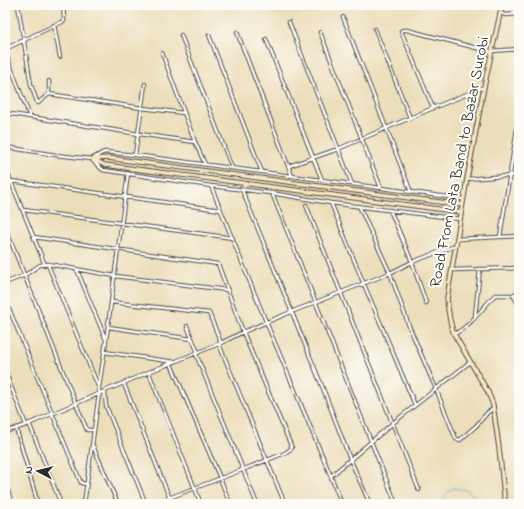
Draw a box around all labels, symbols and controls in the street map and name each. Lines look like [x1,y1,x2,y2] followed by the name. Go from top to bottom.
[424,34,496,290] street label: Road From Lata Band to Bazar Surobi
[18,451,58,491] north arrow
[21,465,37,475] text: N

